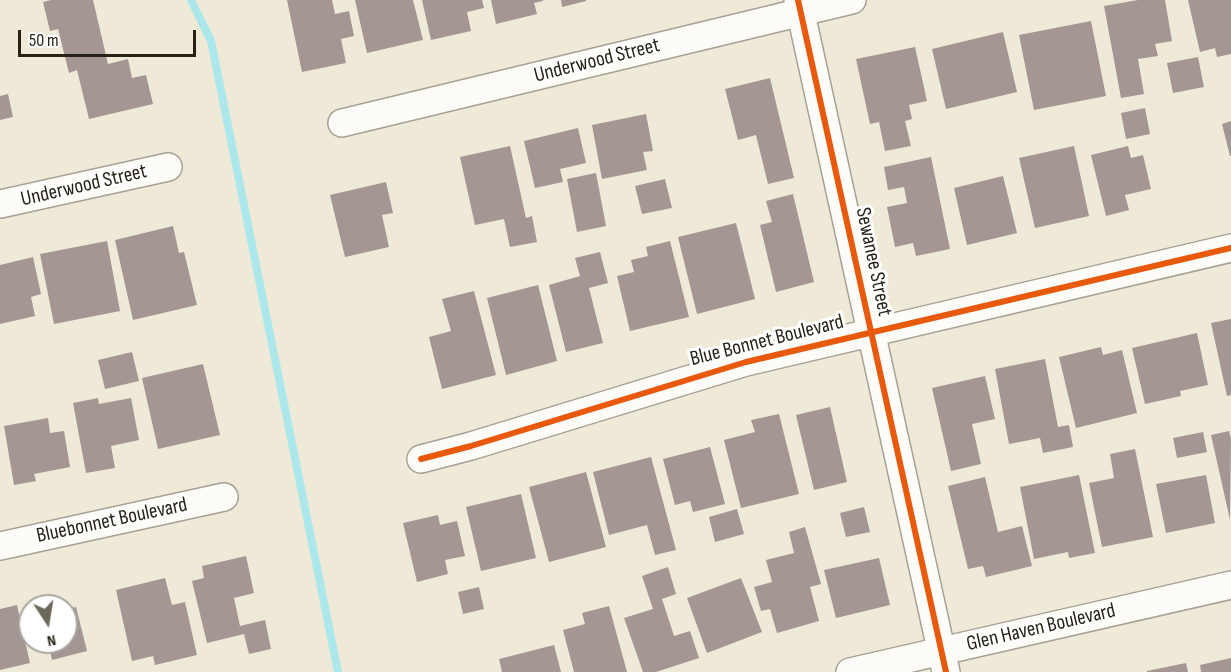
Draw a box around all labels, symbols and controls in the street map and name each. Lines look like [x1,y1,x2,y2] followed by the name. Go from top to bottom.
[21,18,200,56] scale bar
[29,30,59,51] text: 50 m
[532,33,662,89] street label: Underwood Street
[19,159,149,213] street label: Underwood Street
[849,205,897,319] street label: Sewanee Street
[688,310,846,372] street label: Blue Bonnet Boulevard
[34,493,190,549] street label: Bluebonnet Boulevard
[18,594,78,654] north arrow
[964,599,1118,657] street label: Glen Haven Boulevard
[45,630,58,650] text: N

